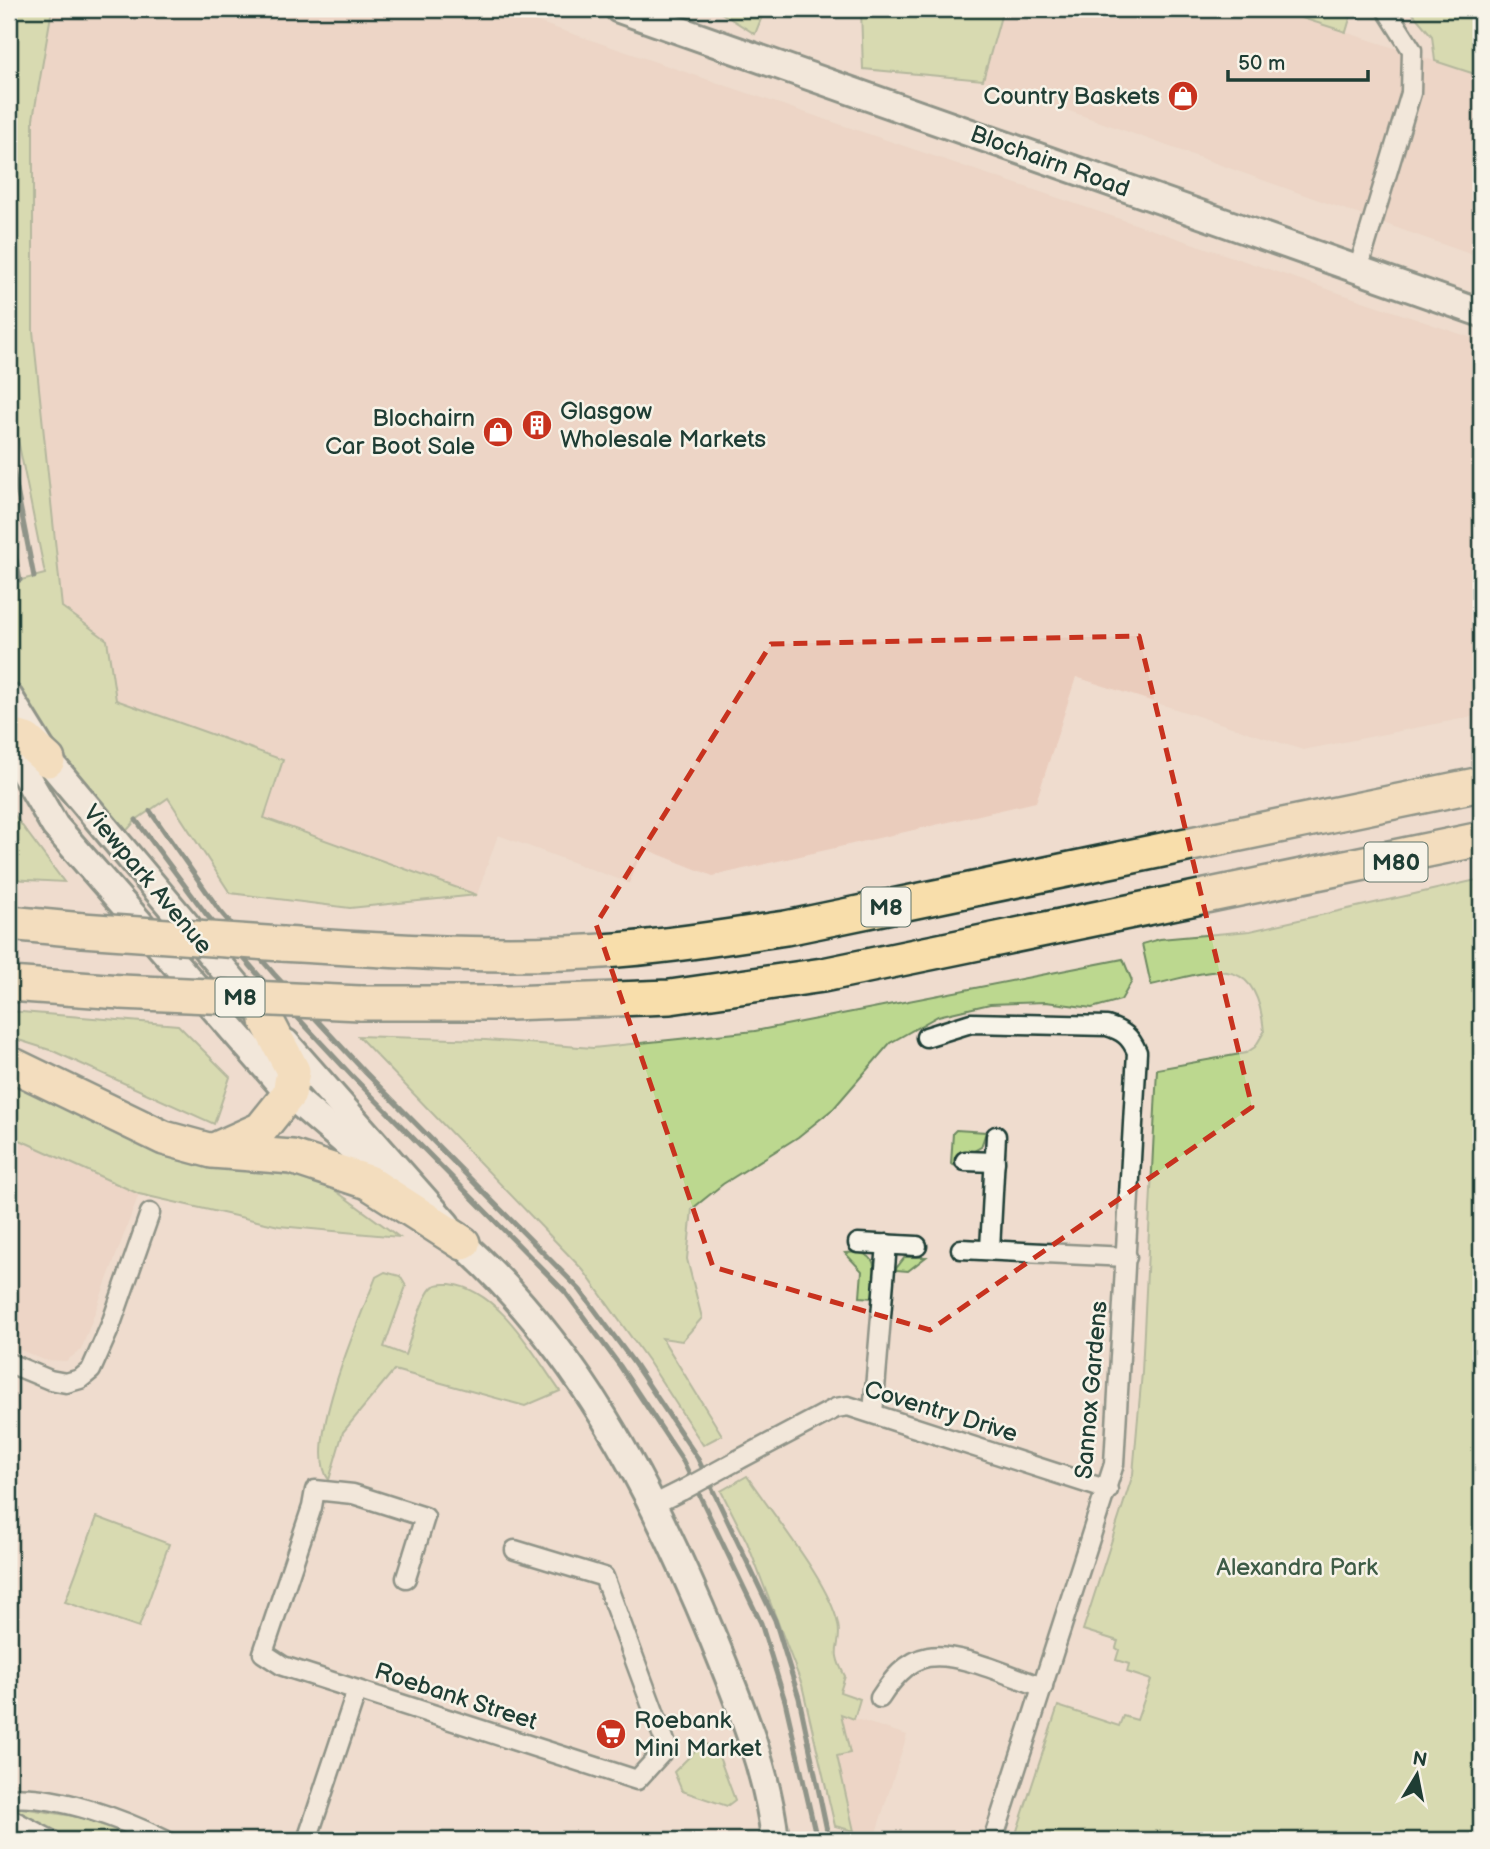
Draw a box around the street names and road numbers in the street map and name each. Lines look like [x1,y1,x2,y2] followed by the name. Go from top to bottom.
[966,119,1133,204] street label: Blochairn Road
[77,799,218,960] street label: Viewpark Avenue
[1364,842,1428,882] road number: M80
[862,888,910,926] road number: M8
[216,978,264,1016] road number: M8
[1069,1300,1114,1480] street label: Sannox Gardens
[861,1374,1021,1449] street label: Coventry Drive
[371,1657,541,1737] street label: Roebank Street

